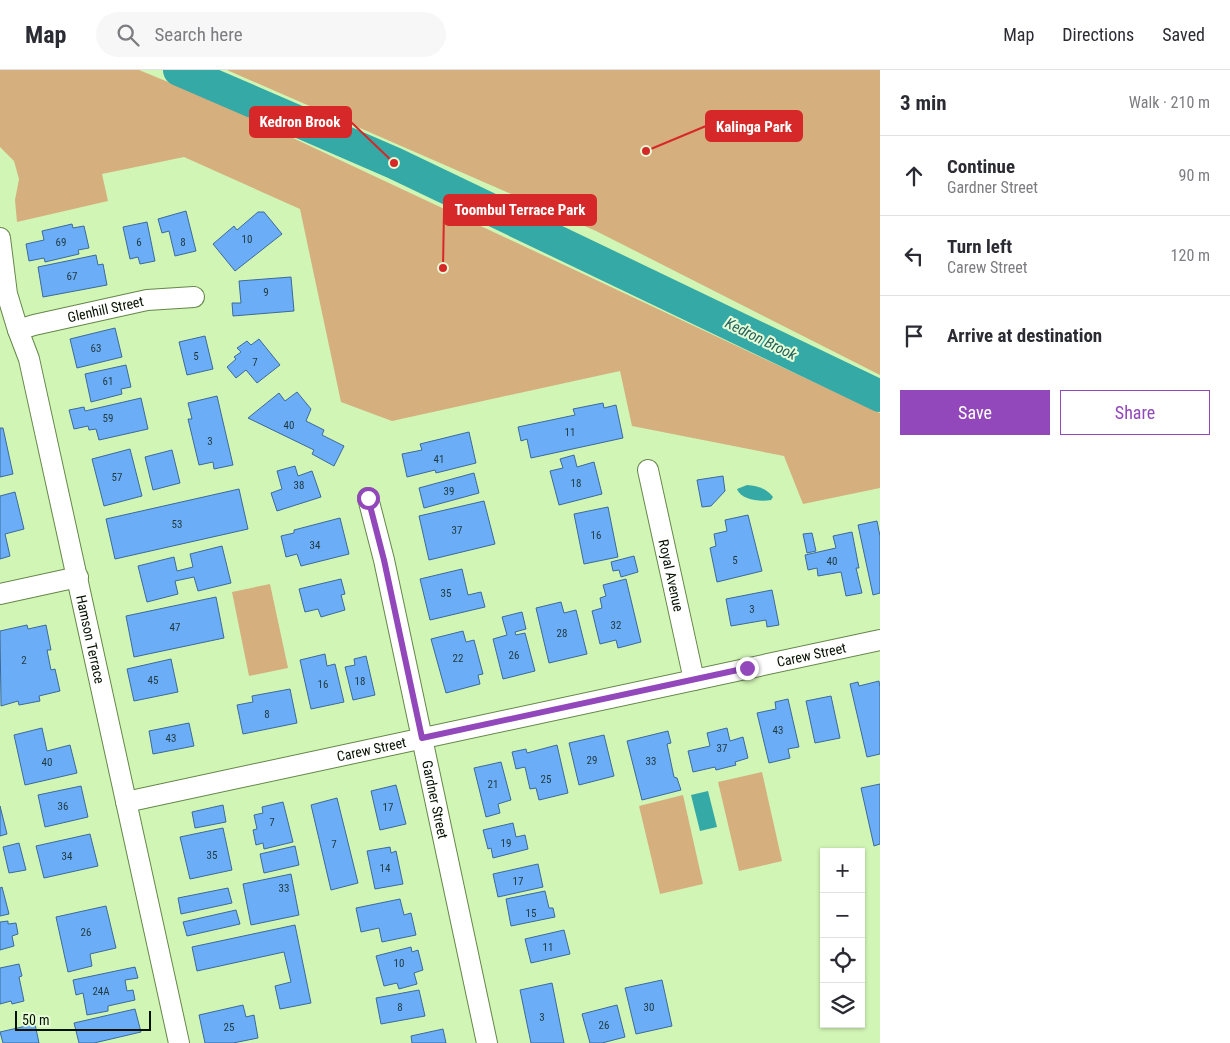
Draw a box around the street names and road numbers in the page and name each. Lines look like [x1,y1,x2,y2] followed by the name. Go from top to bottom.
[66,293,145,325] street label: Glenhill Street
[655,538,687,614] street label: Royal Avenue
[73,593,108,685] street label: Hamson Terrace
[775,640,848,670] street label: Carew Street
[335,734,408,765] street label: Carew Street
[419,759,451,840] street label: Gardner Street

